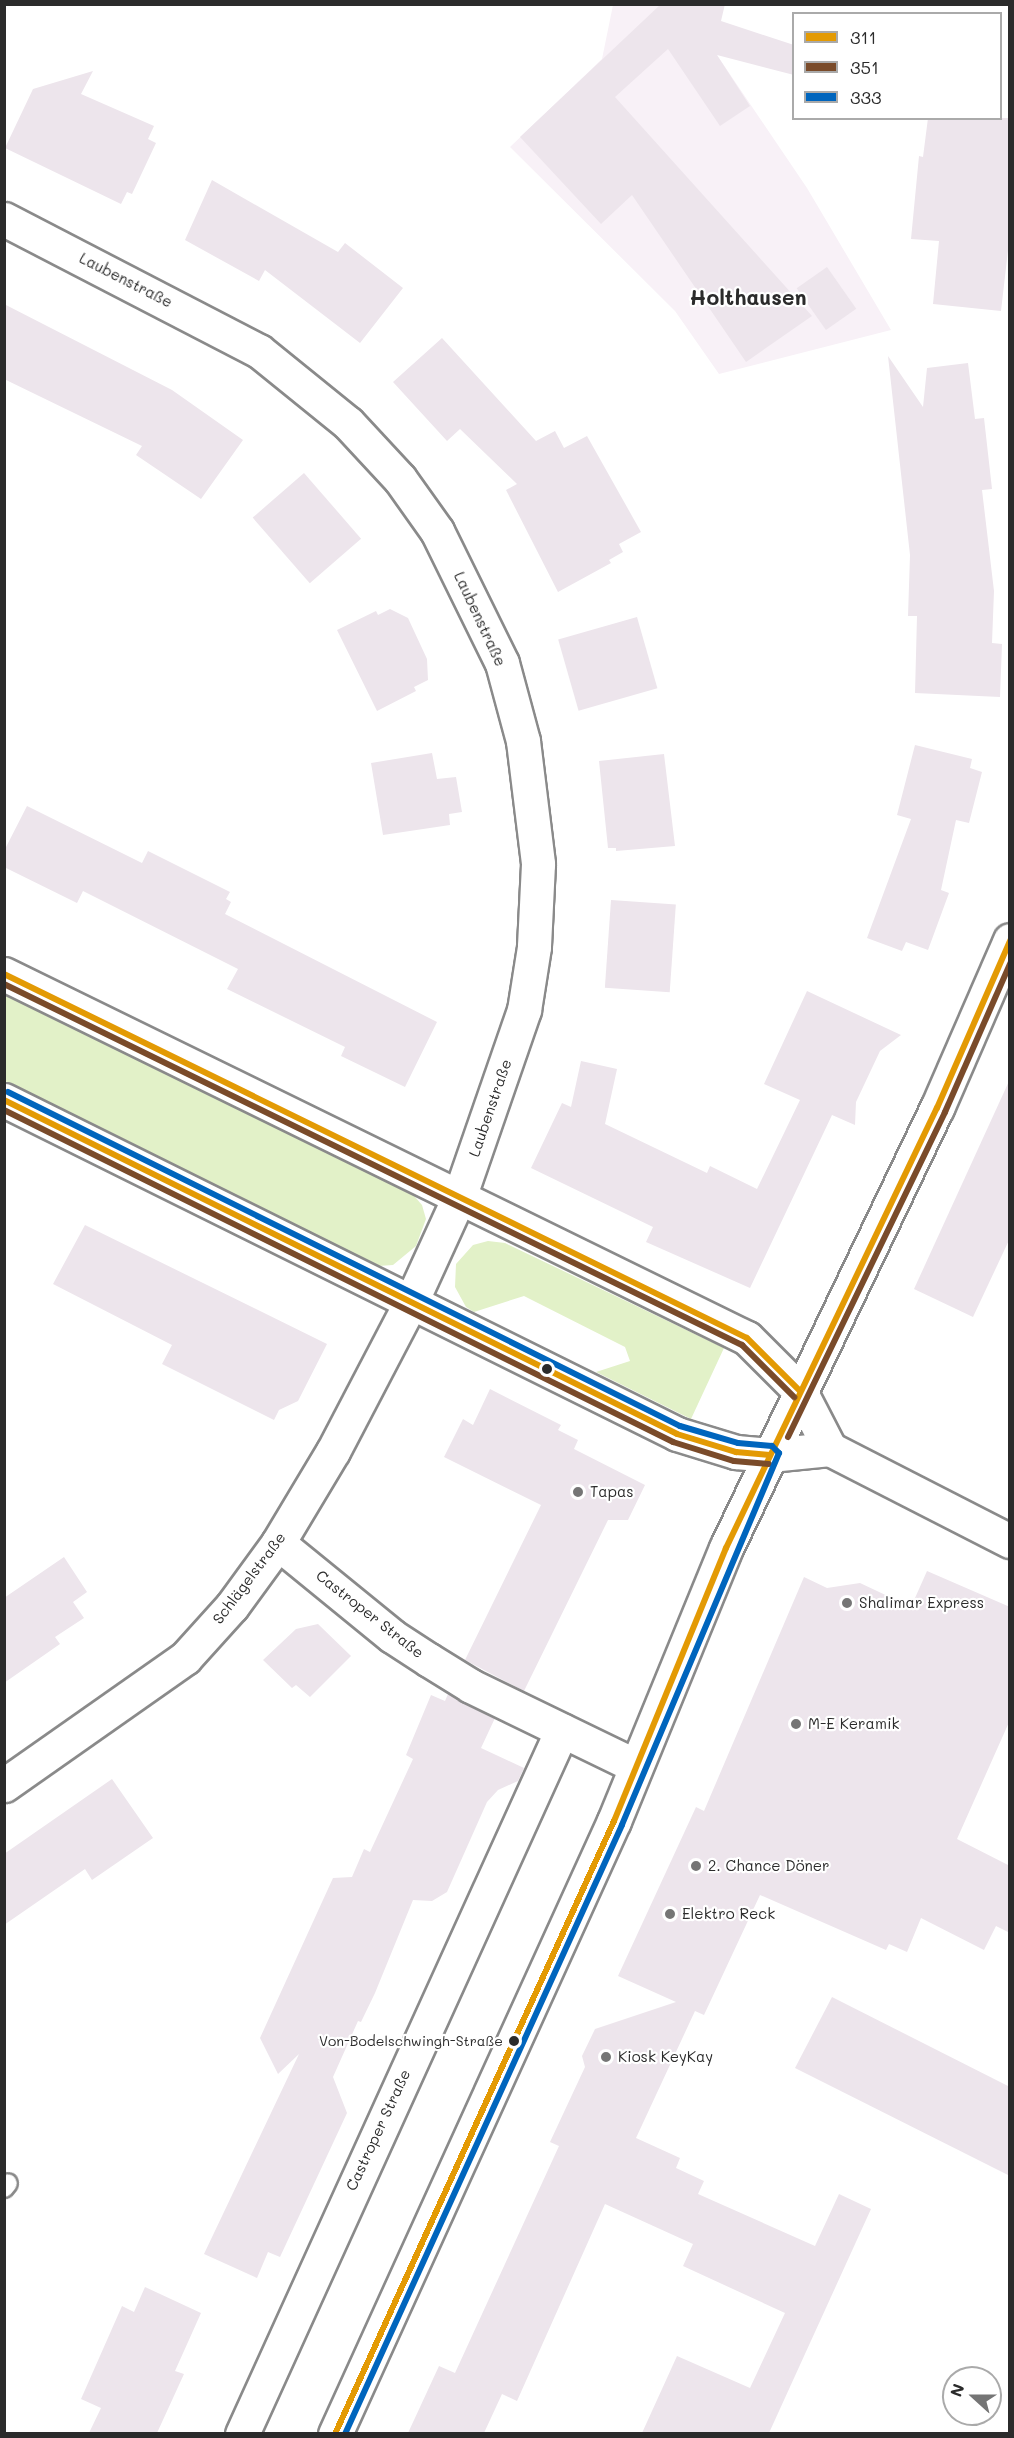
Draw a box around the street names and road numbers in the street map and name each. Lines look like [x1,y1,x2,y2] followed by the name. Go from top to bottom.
[76,249,176,311] street label: Laubenstraße
[450,569,510,669] street label: Laubenstraße
[465,1057,515,1159] street label: Laubenstraße
[209,1529,289,1627] street label: Schlägelstraße
[312,1566,428,1662] street label: Castroper Straße
[342,2066,414,2194] street label: Castroper Straße

